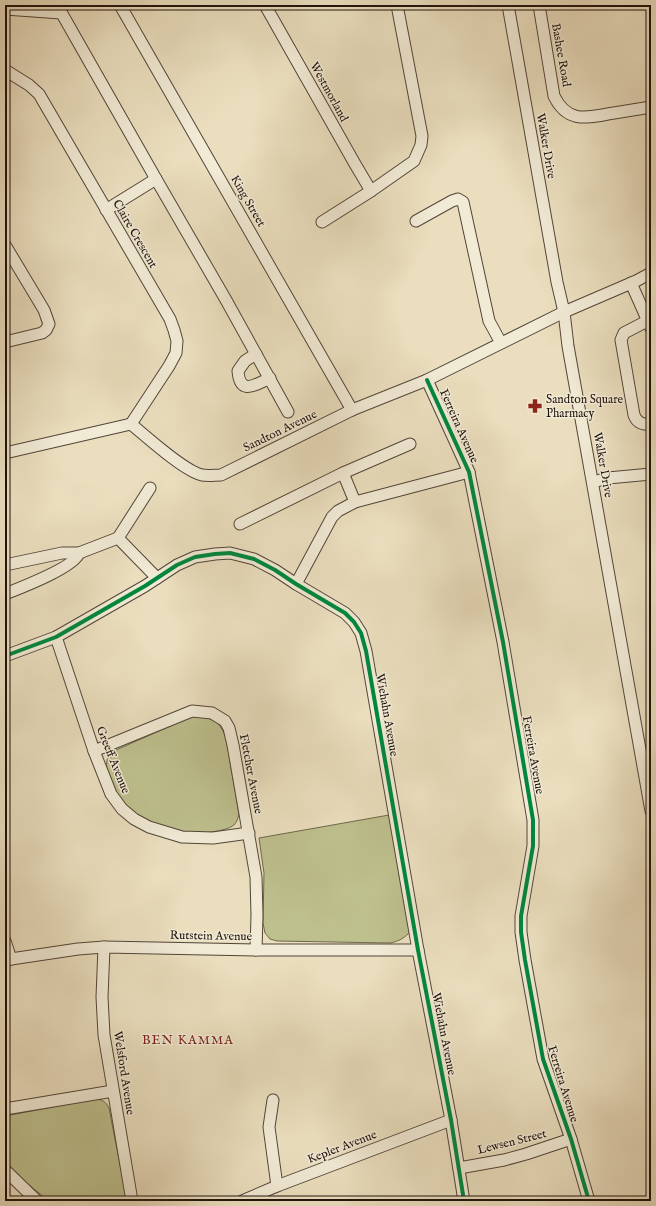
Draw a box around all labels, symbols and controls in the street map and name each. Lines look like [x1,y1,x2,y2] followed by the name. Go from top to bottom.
[548,22,574,89] street label: Bashee Road
[306,59,352,125] street label: Westmorland
[533,112,559,180] street label: Walker Drive
[227,172,269,230] street label: King Street
[109,197,161,271] street label: Claire Crescent
[436,387,482,466] street label: Ferreira Avenue
[546,392,624,421] place label: Sandton Square Pharmacy
[527,398,543,414] pharmacy icon: Sandton Square Pharmacy
[241,406,320,455] street label: Sandton Avenue
[590,431,616,499] street label: Walker Drive
[372,672,402,758] street label: Wiehahn Avenue
[519,715,547,796] street label: Ferreira Avenue
[93,724,134,796] street label: Greeff Avenue
[236,733,266,816] street label: Fletcher Avenue
[170,928,253,944] street label: Rutstein Avenue
[429,991,459,1077] street label: Wiehahn Avenue
[110,1030,138,1116] street label: Welsford Avenue
[142,1032,234,1049] district label: BEN KAMMA
[544,1044,582,1125] street label: Ferreira Avenue
[476,1126,548,1158] street label: Lewsen Street
[305,1127,380,1168] street label: Kepler Avenue

